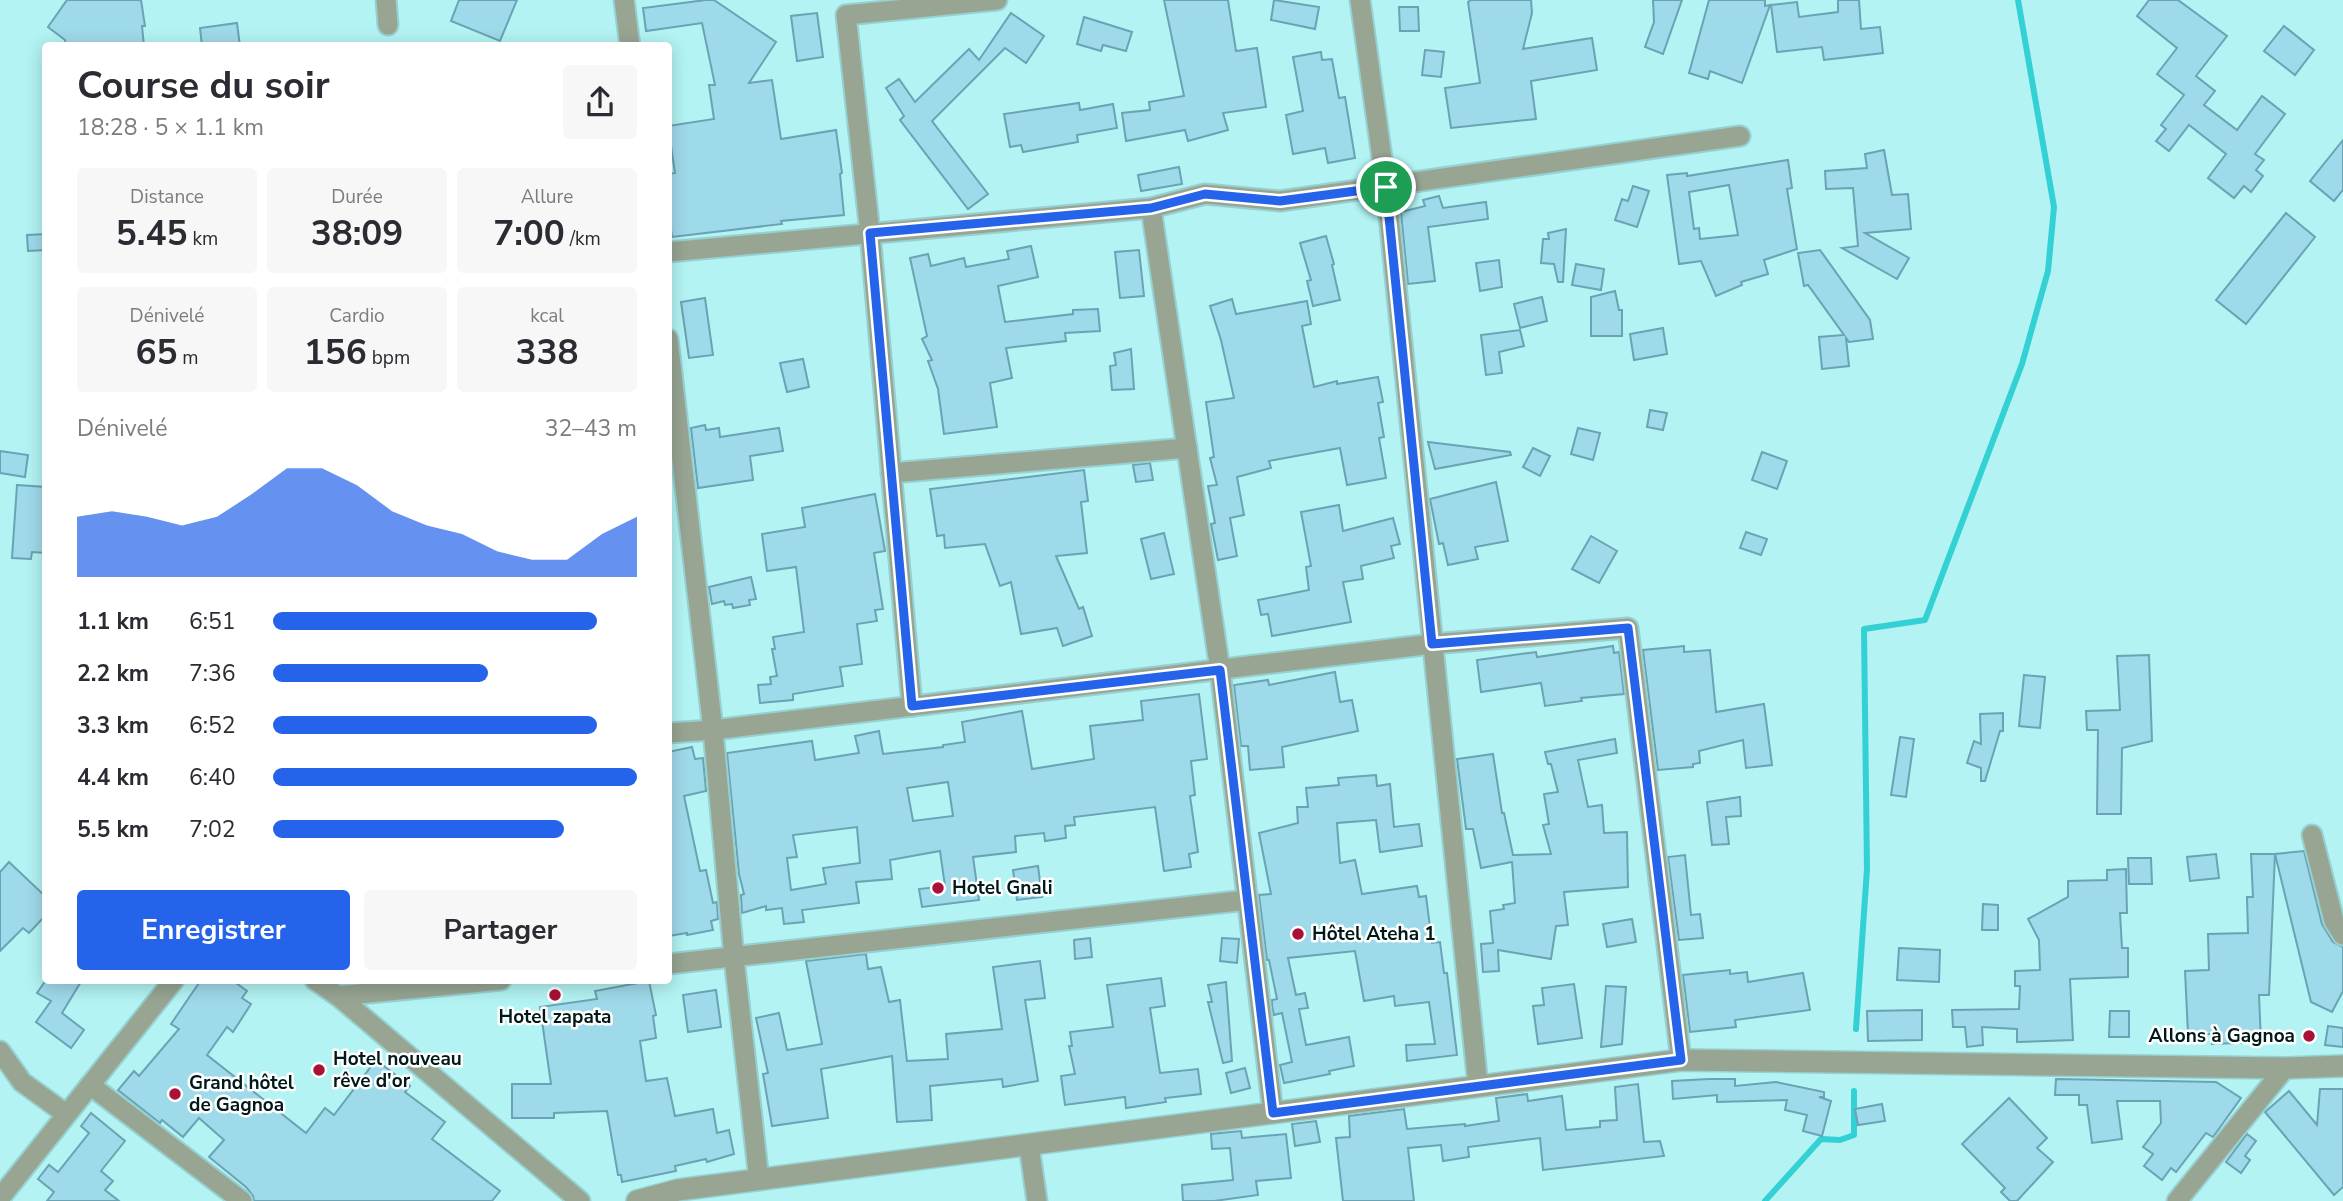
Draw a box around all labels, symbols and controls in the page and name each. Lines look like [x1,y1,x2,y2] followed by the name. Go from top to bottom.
[77,60,330,111] text: Course du soir
[563,65,637,139] button: share
[77,112,264,143] text: 18:28 · 5 × 1.1 km
[1356,157,1416,217] pin
[1367,168,1405,206] icon: arrive
[130,184,204,210] text: Distance
[331,184,383,210] text: Durée
[521,184,573,210] text: Allure
[116,210,188,257] text: 5.45
[311,210,403,257] text: 38:09
[493,210,565,257] text: 7:00
[188,226,218,252] text: km
[565,226,601,252] text: /km
[130,303,204,329] text: Dénivelé
[329,303,385,329] text: Cardio
[530,303,564,329] text: kcal
[135,329,177,376] text: 65
[304,329,367,376] text: 156
[515,329,579,376] text: 338
[177,345,199,371] text: m
[367,345,410,371] text: bpm
[77,413,168,444] text: Dénivelé
[545,413,637,444] text: 32–43 m
[77,606,149,637] text: 1.1 km
[189,606,236,637] text: 6:51
[77,658,149,689] text: 2.2 km
[189,658,236,689] text: 7:36
[77,710,149,741] text: 3.3 km
[189,710,236,741] text: 6:52
[77,762,149,793] text: 4.4 km
[189,762,236,793] text: 6:40
[77,814,149,845] text: 5.5 km
[189,814,236,845] text: 7:02
[952,875,1053,901] place label: Hotel Gnali
[930,880,946,896] marker: Hotel Gnali
[77,890,350,970] button: Enregistrer
[364,890,637,970] button: Partager
[1312,921,1436,947] place label: Hôtel Ateha 1
[1290,926,1306,942] marker: Hôtel Ateha 1
[547,987,563,1003] marker: Hotel zapata
[498,1004,612,1030] place label: Hotel zapata
[2149,1023,2295,1049] place label: Allons à Gagnoa
[2301,1028,2317,1044] marker: Allons à Gagnoa
[333,1046,462,1094] place label: Hotel nouveau rêve d'or
[311,1062,327,1078] marker: Hotel nouveau rêve d'or
[189,1070,294,1118] place label: Grand hôtel de Gagnoa
[167,1086,183,1102] marker: Grand hôtel de Gagnoa

